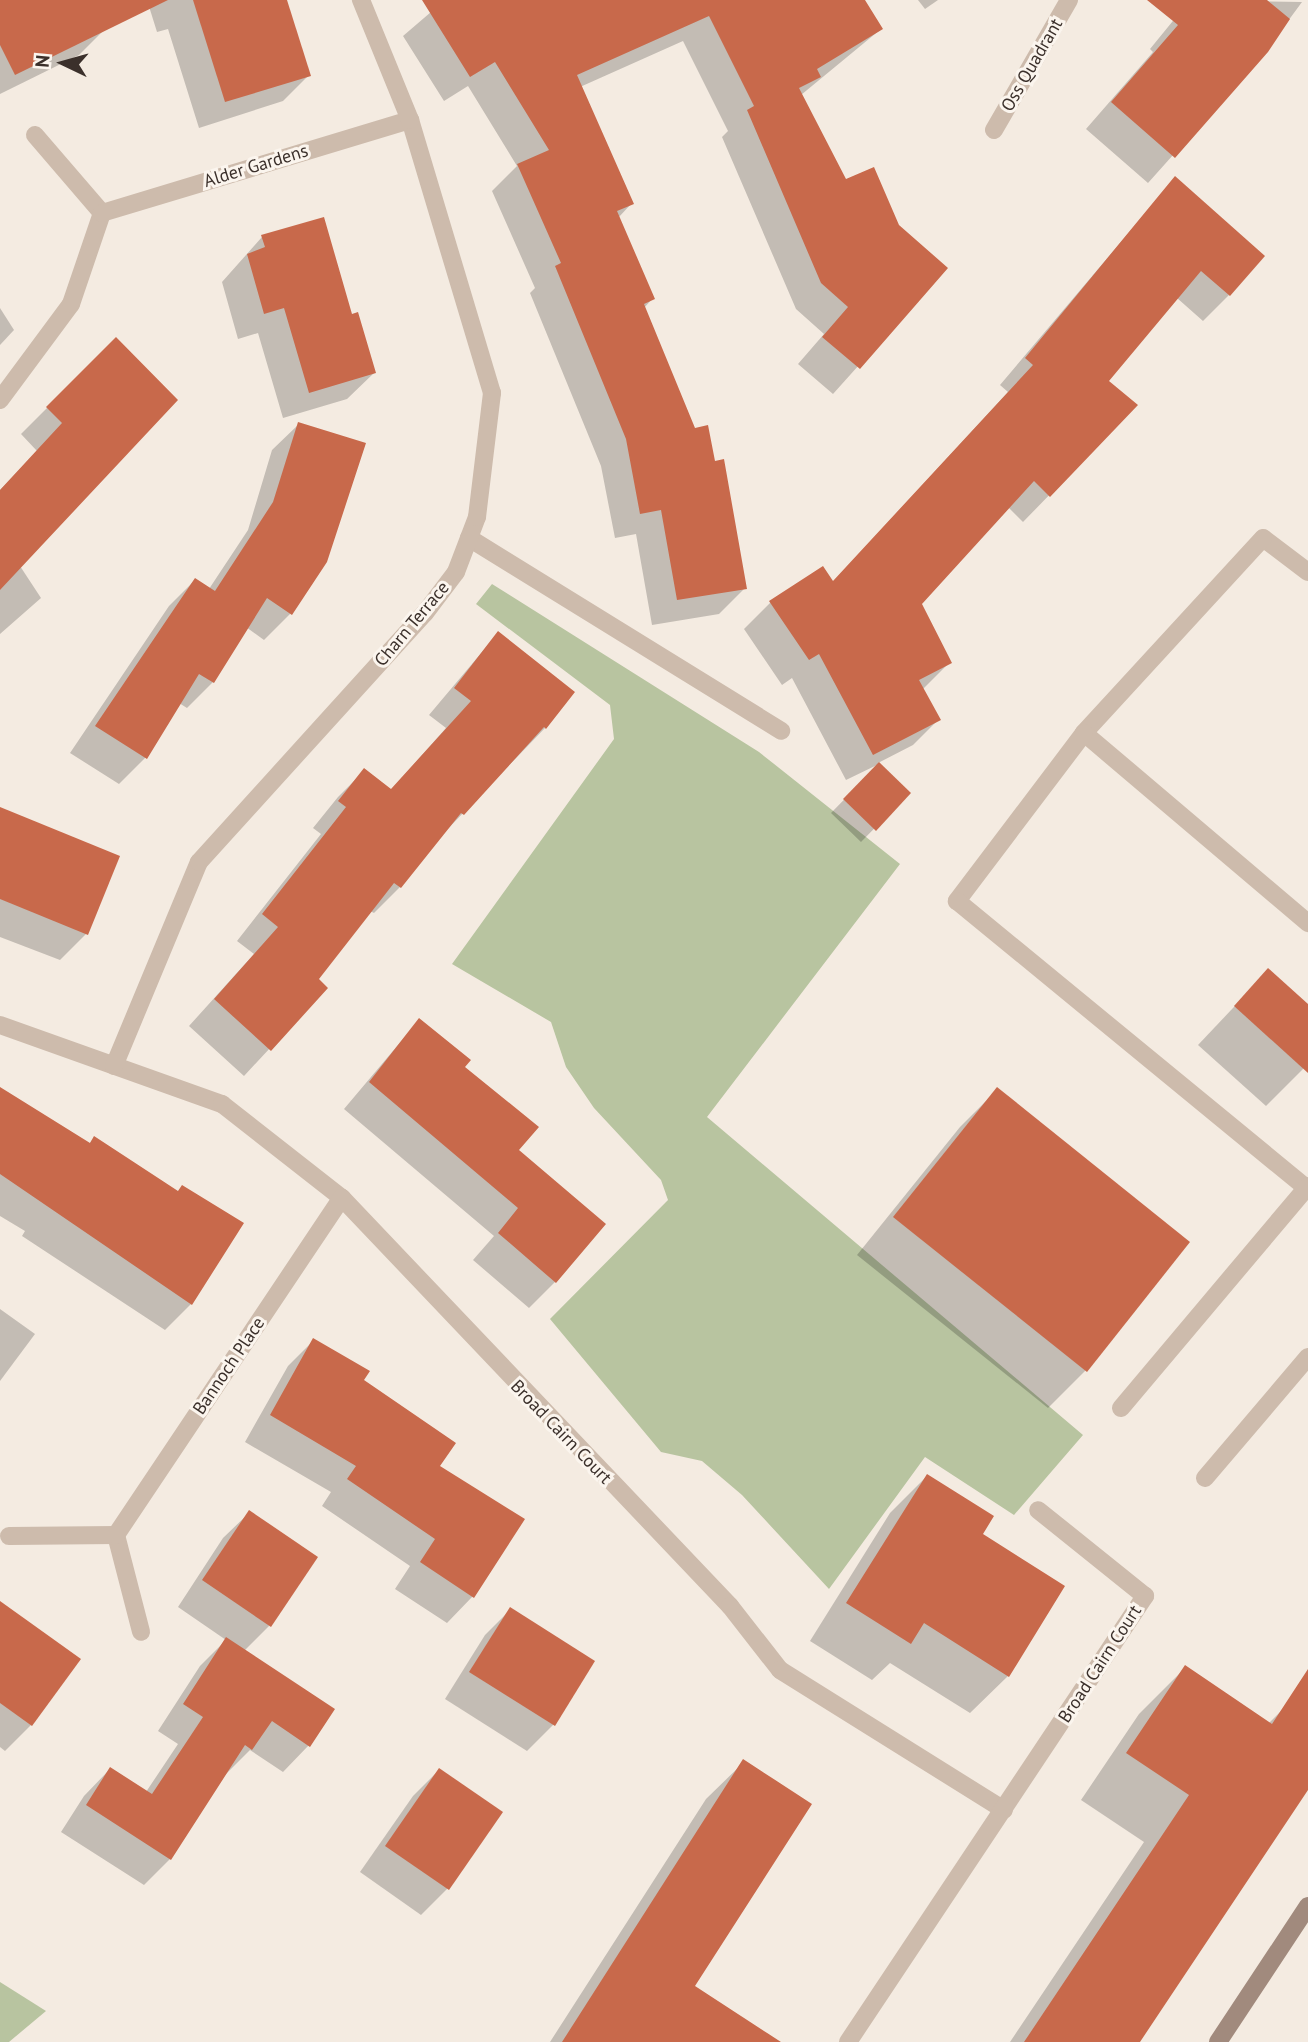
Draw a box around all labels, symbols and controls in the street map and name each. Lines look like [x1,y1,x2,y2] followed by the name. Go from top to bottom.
[997,15,1067,115] street label: Oss Quadrant
[28,28,98,98] north arrow
[30,54,55,68] text: N
[201,140,311,192] street label: Alder Gardens
[370,577,454,671] street label: Charn Terrace
[189,1313,269,1419] street label: Bannoch Place
[506,1376,616,1488] street label: Broad Cairn Court
[1054,1601,1146,1727] street label: Broad Cairn Court

